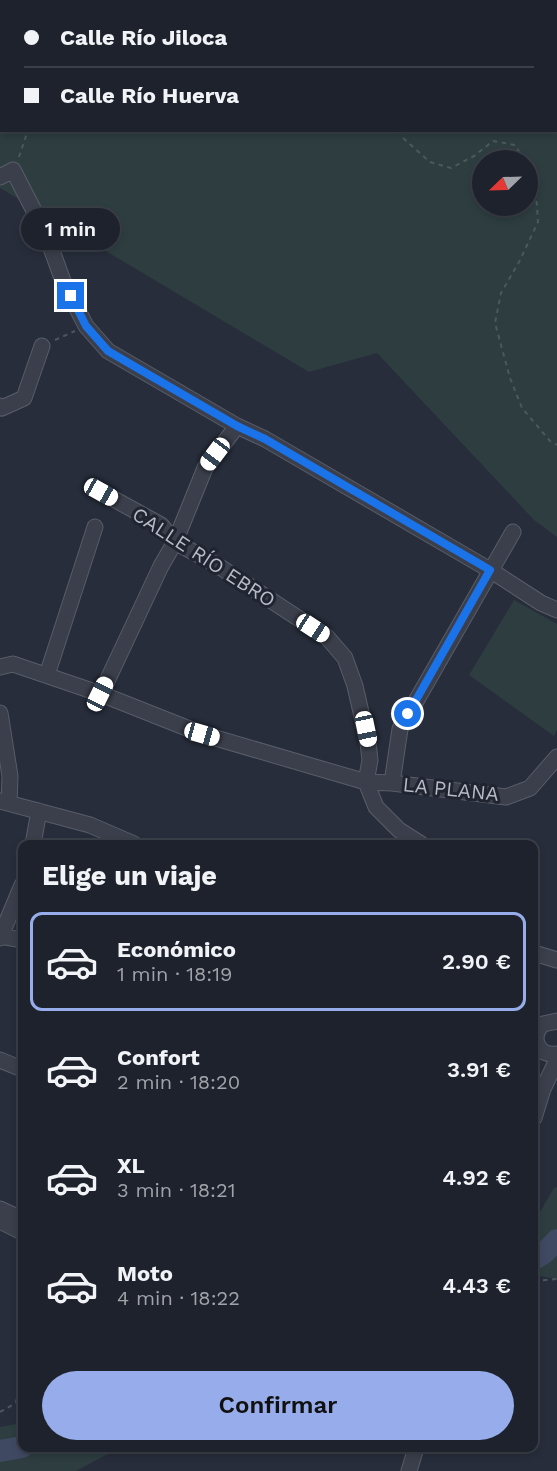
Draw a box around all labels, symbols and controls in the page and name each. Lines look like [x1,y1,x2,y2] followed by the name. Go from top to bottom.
[60,25,227,50] text: Calle Río Jiloca
[60,83,239,108] text: Calle Río Huerva
[472,150,538,216] north arrow
[472,150,538,216] map controls
[22,209,121,251] callout: 1 min
[45,217,96,241] text: 1 min
[57,282,84,309] route end
[197,434,233,474] car
[81,475,121,509] car
[128,502,280,612] street label: CALLE RÍO EBRO
[293,611,333,645] car
[84,674,116,714] car
[394,700,421,727] route start
[353,710,379,748] car
[182,720,222,748] car
[402,772,500,806] street label: LA PLANA
[42,860,217,892] text: Elige un viaje
[45,935,99,989] icon: car
[117,937,236,962] text: Económico
[442,949,511,974] text: 2.90 €
[117,962,232,986] text: 1 min · 18:19
[45,1043,99,1097] icon: car
[117,1045,200,1070] text: Confort
[447,1057,511,1082] text: 3.91 €
[117,1070,240,1094] text: 2 min · 18:20
[45,1151,99,1205] icon: car
[117,1153,145,1178] text: XL
[442,1165,511,1190] text: 4.92 €
[117,1178,236,1202] text: 3 min · 18:21
[45,1259,99,1313] icon: car
[117,1261,173,1286] text: Moto
[442,1273,511,1298] text: 4.43 €
[117,1286,240,1310] text: 4 min · 18:22
[42,1371,514,1440] button: Confirmar

